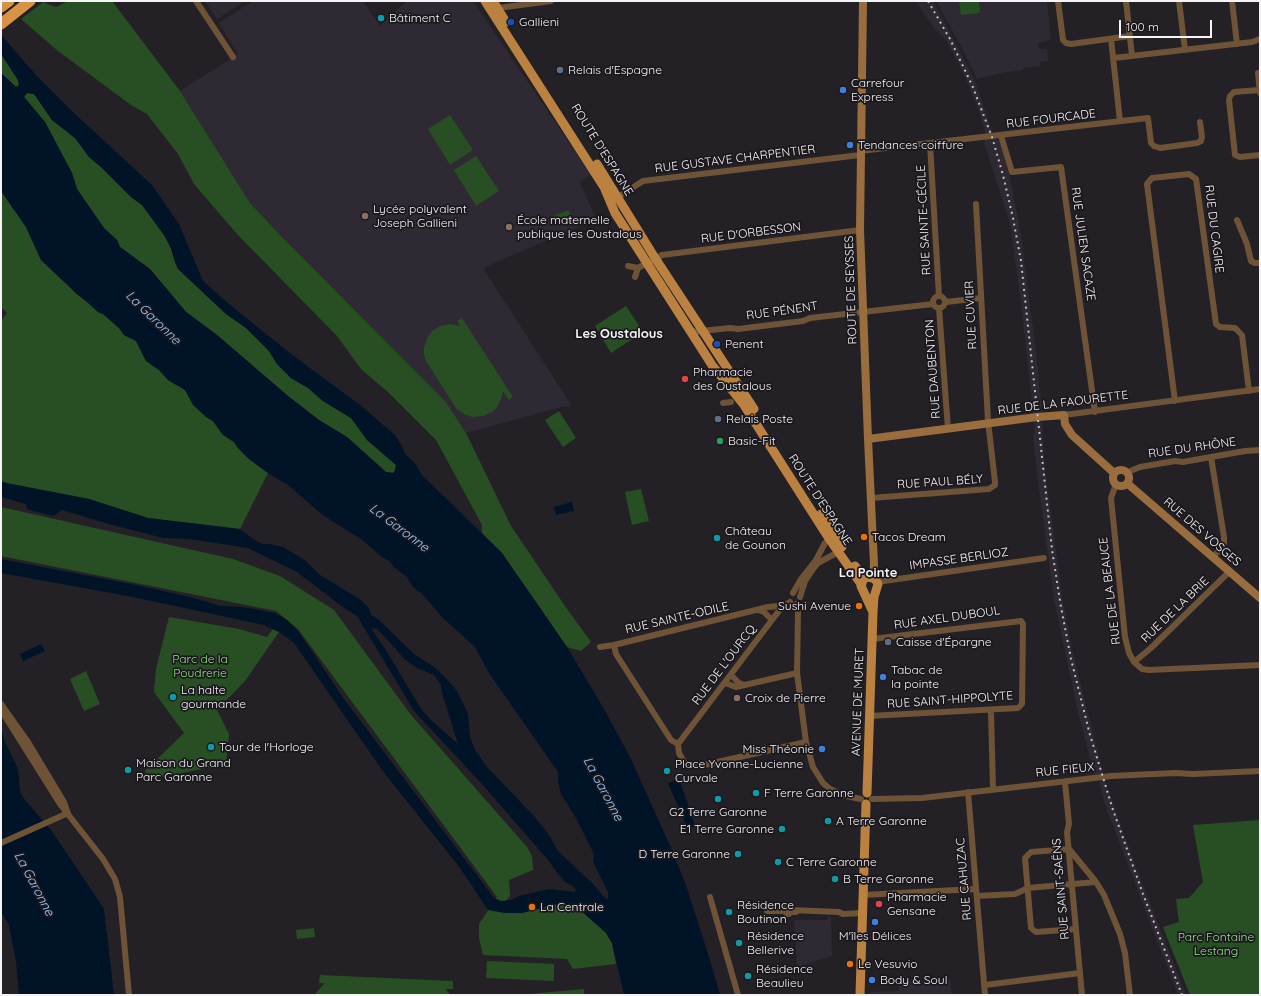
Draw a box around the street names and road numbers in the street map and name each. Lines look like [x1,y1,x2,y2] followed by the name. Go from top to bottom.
[568,101,636,199] street label: ROUTE D'ESPAGNE
[1005,106,1097,132] street label: RUE FOURCADE
[654,142,816,176] street label: RUE GUSTAVE CHARPENTIER
[914,165,934,275] street label: RUE SAINTE-CÉCILE
[1201,184,1227,274] street label: RUE DU CAGIRE
[1068,186,1098,302] street label: RUE JULIEN SACAZE
[700,220,802,246] street label: RUE D'ORBESSON
[842,235,860,345] street label: ROUTE DE SEYSSES
[962,280,980,350] street label: RUE CUVIER
[745,299,819,323] street label: RUE PÉNENT
[922,319,944,419] street label: RUE DAUBENTON
[997,388,1129,418] street label: RUE DE LA FAOURETTE
[1147,435,1237,461] street label: RUE DU RHÔNE
[785,452,855,548] street label: ROUTE D'ESPAGNE
[897,472,983,492] street label: RUE PAUL BÉLY
[1160,494,1244,570] street label: RUE DES VOSGES
[1096,536,1124,646] street label: RUE DE LA BEAUCE
[909,545,1009,573] street label: IMPASSE BERLIOZ
[1138,574,1212,646] street label: RUE DE LA BRIE
[624,599,730,637] street label: RUE SAINTE-ODILE
[893,603,1001,633] street label: RUE AXEL DUBOUL
[689,622,759,708] street label: RUE DE L'OURCQ
[849,648,867,756] street label: AVENUE DE MURET
[886,688,1014,712] street label: RUE SAINT-HIPPOLYTE
[1035,760,1095,780] street label: RUE FIEUX
[953,837,975,921] street label: RUE CAHUZAC
[1049,838,1073,940] street label: RUE SAINT-SAËNS

